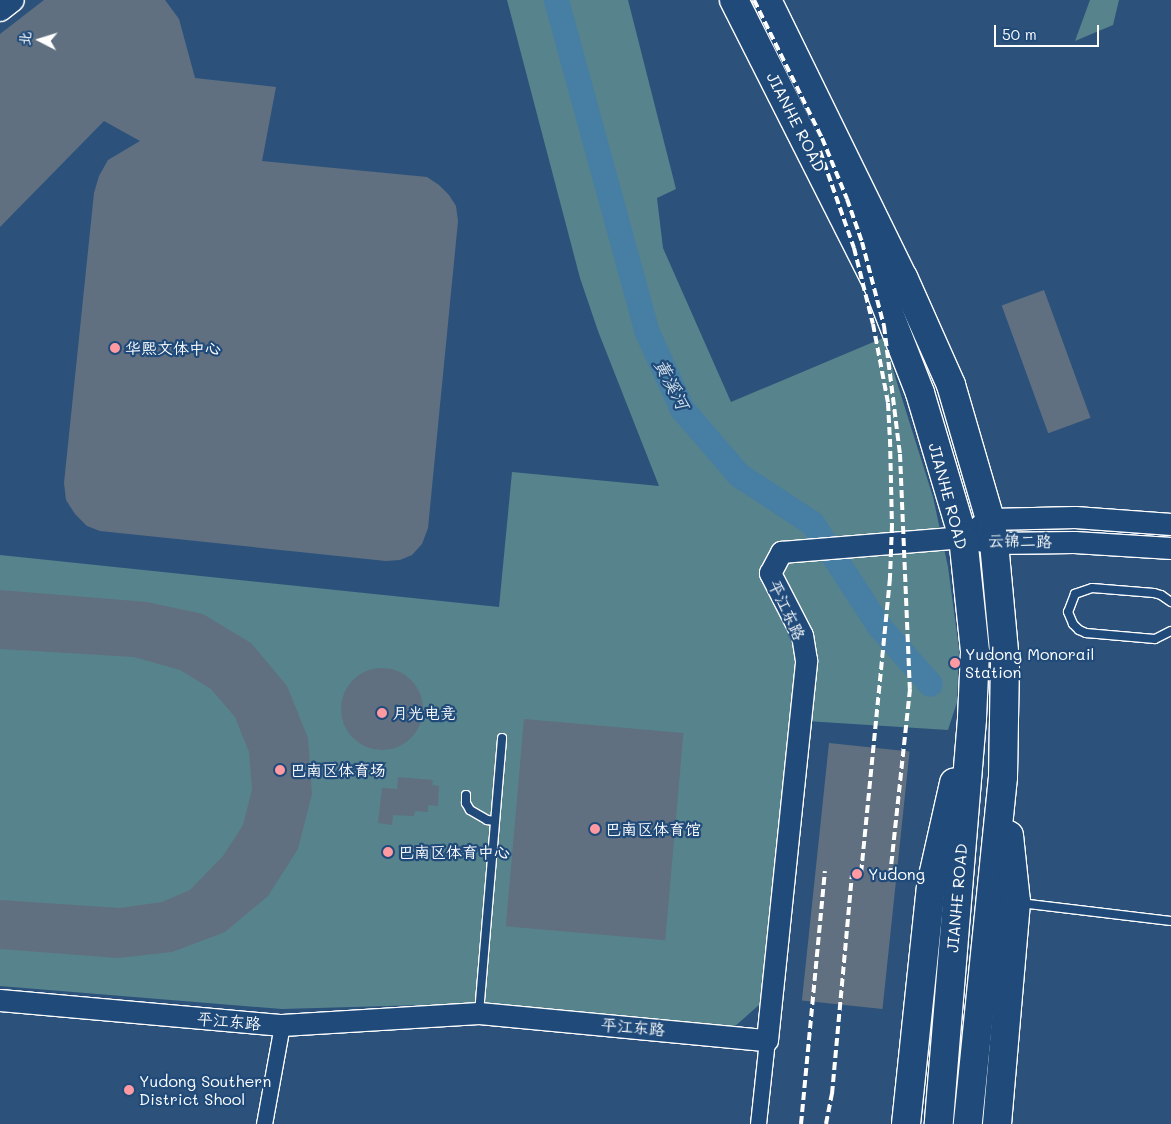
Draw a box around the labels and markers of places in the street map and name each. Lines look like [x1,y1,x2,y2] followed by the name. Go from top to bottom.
[125,338,221,358] place label: 华熙文体中心
[109,342,121,354] marker: 华熙文体中心
[965,644,1095,682] place label: Yudong Monorail Station
[949,657,961,669] marker: Yudong Monorail Station
[392,703,456,723] place label: 月光电竞
[376,707,388,719] marker: 月光电竞
[290,760,386,780] place label: 巴南区体育场
[274,764,286,776] marker: 巴南区体育场
[605,819,701,839] place label: 巴南区体育馆
[589,823,601,835] marker: 巴南区体育馆
[398,842,510,862] place label: 巴南区体育中心
[382,846,394,858] marker: 巴南区体育中心
[868,864,925,884] place label: Yudong
[850,867,864,881] marker: Yudong
[139,1071,271,1109] place label: Yudong Southern District Shool
[123,1084,135,1096] marker: Yudong Southern District Shool

